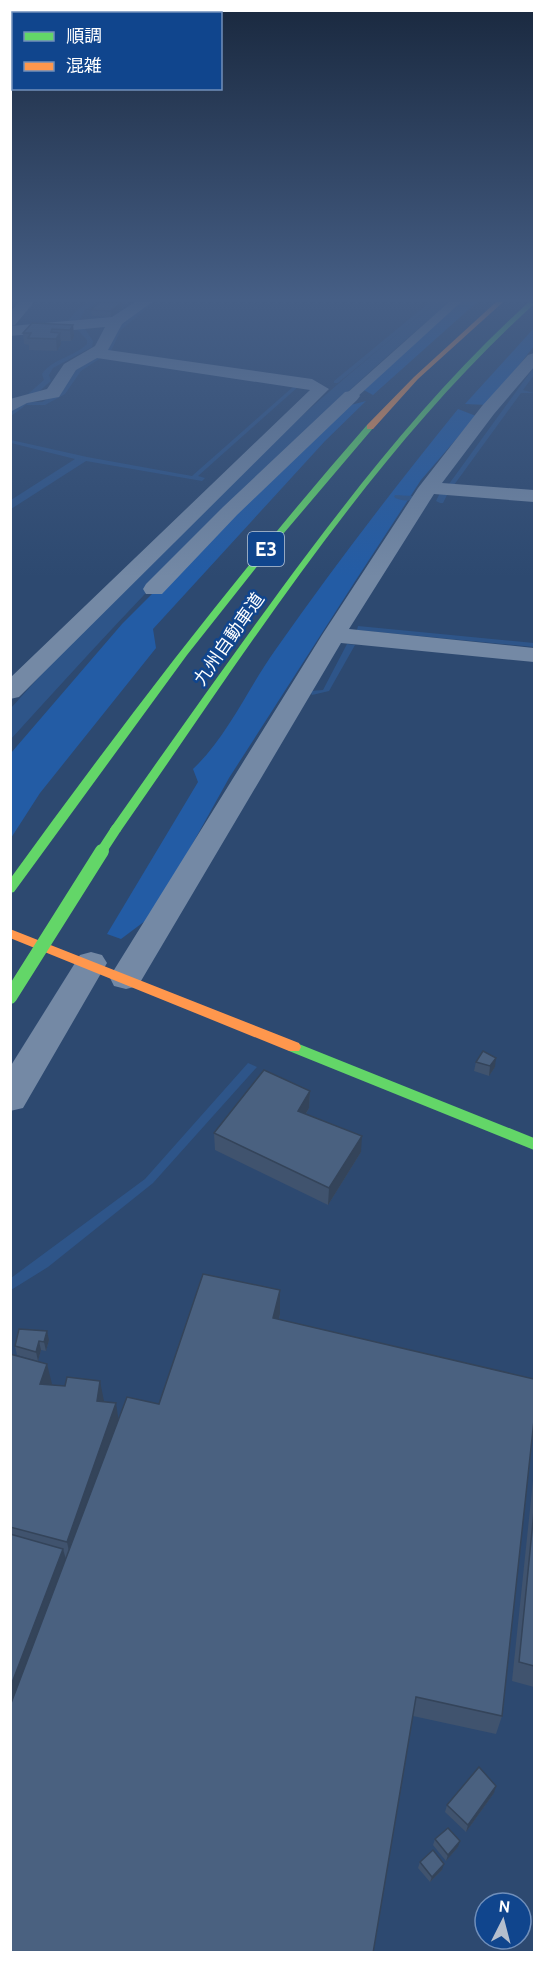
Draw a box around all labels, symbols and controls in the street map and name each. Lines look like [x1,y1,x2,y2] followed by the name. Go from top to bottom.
[12,12,222,90] legend
[66,25,102,47] text: 順調
[66,55,102,77] text: 混雑
[248,532,284,566] road number: E3
[189,588,269,690] street label: 九州自動車道
[473,1891,533,1951] north arrow
[498,1897,511,1917] text: N

